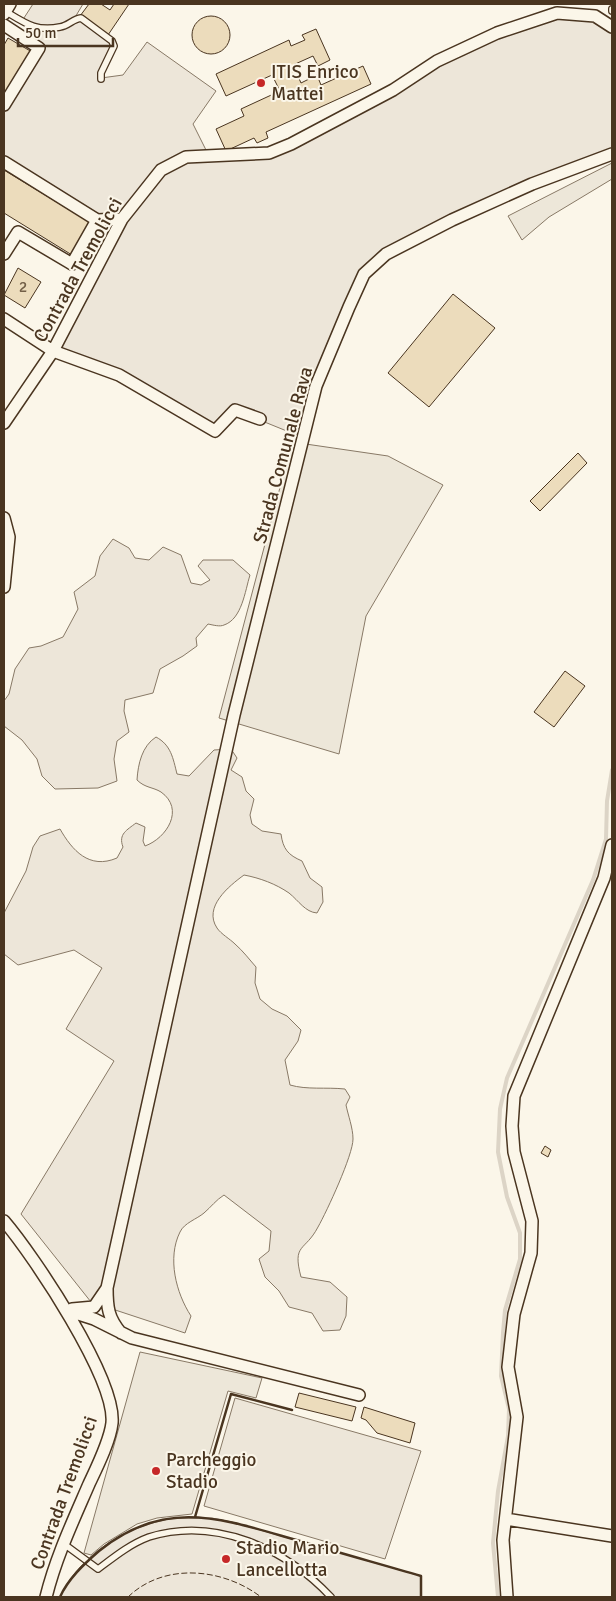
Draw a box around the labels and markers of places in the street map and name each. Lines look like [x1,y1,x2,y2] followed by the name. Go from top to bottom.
[271,60,359,106] place label: ITIS Enrico Mattei
[255,77,267,89] marker: ITIS Enrico Mattei
[166,1448,257,1494] place label: Parcheggio Stadio
[150,1465,162,1477] marker: Parcheggio Stadio
[236,1536,339,1582] place label: Stadio Mario Lancellotta
[220,1553,232,1565] marker: Stadio Mario Lancellotta

